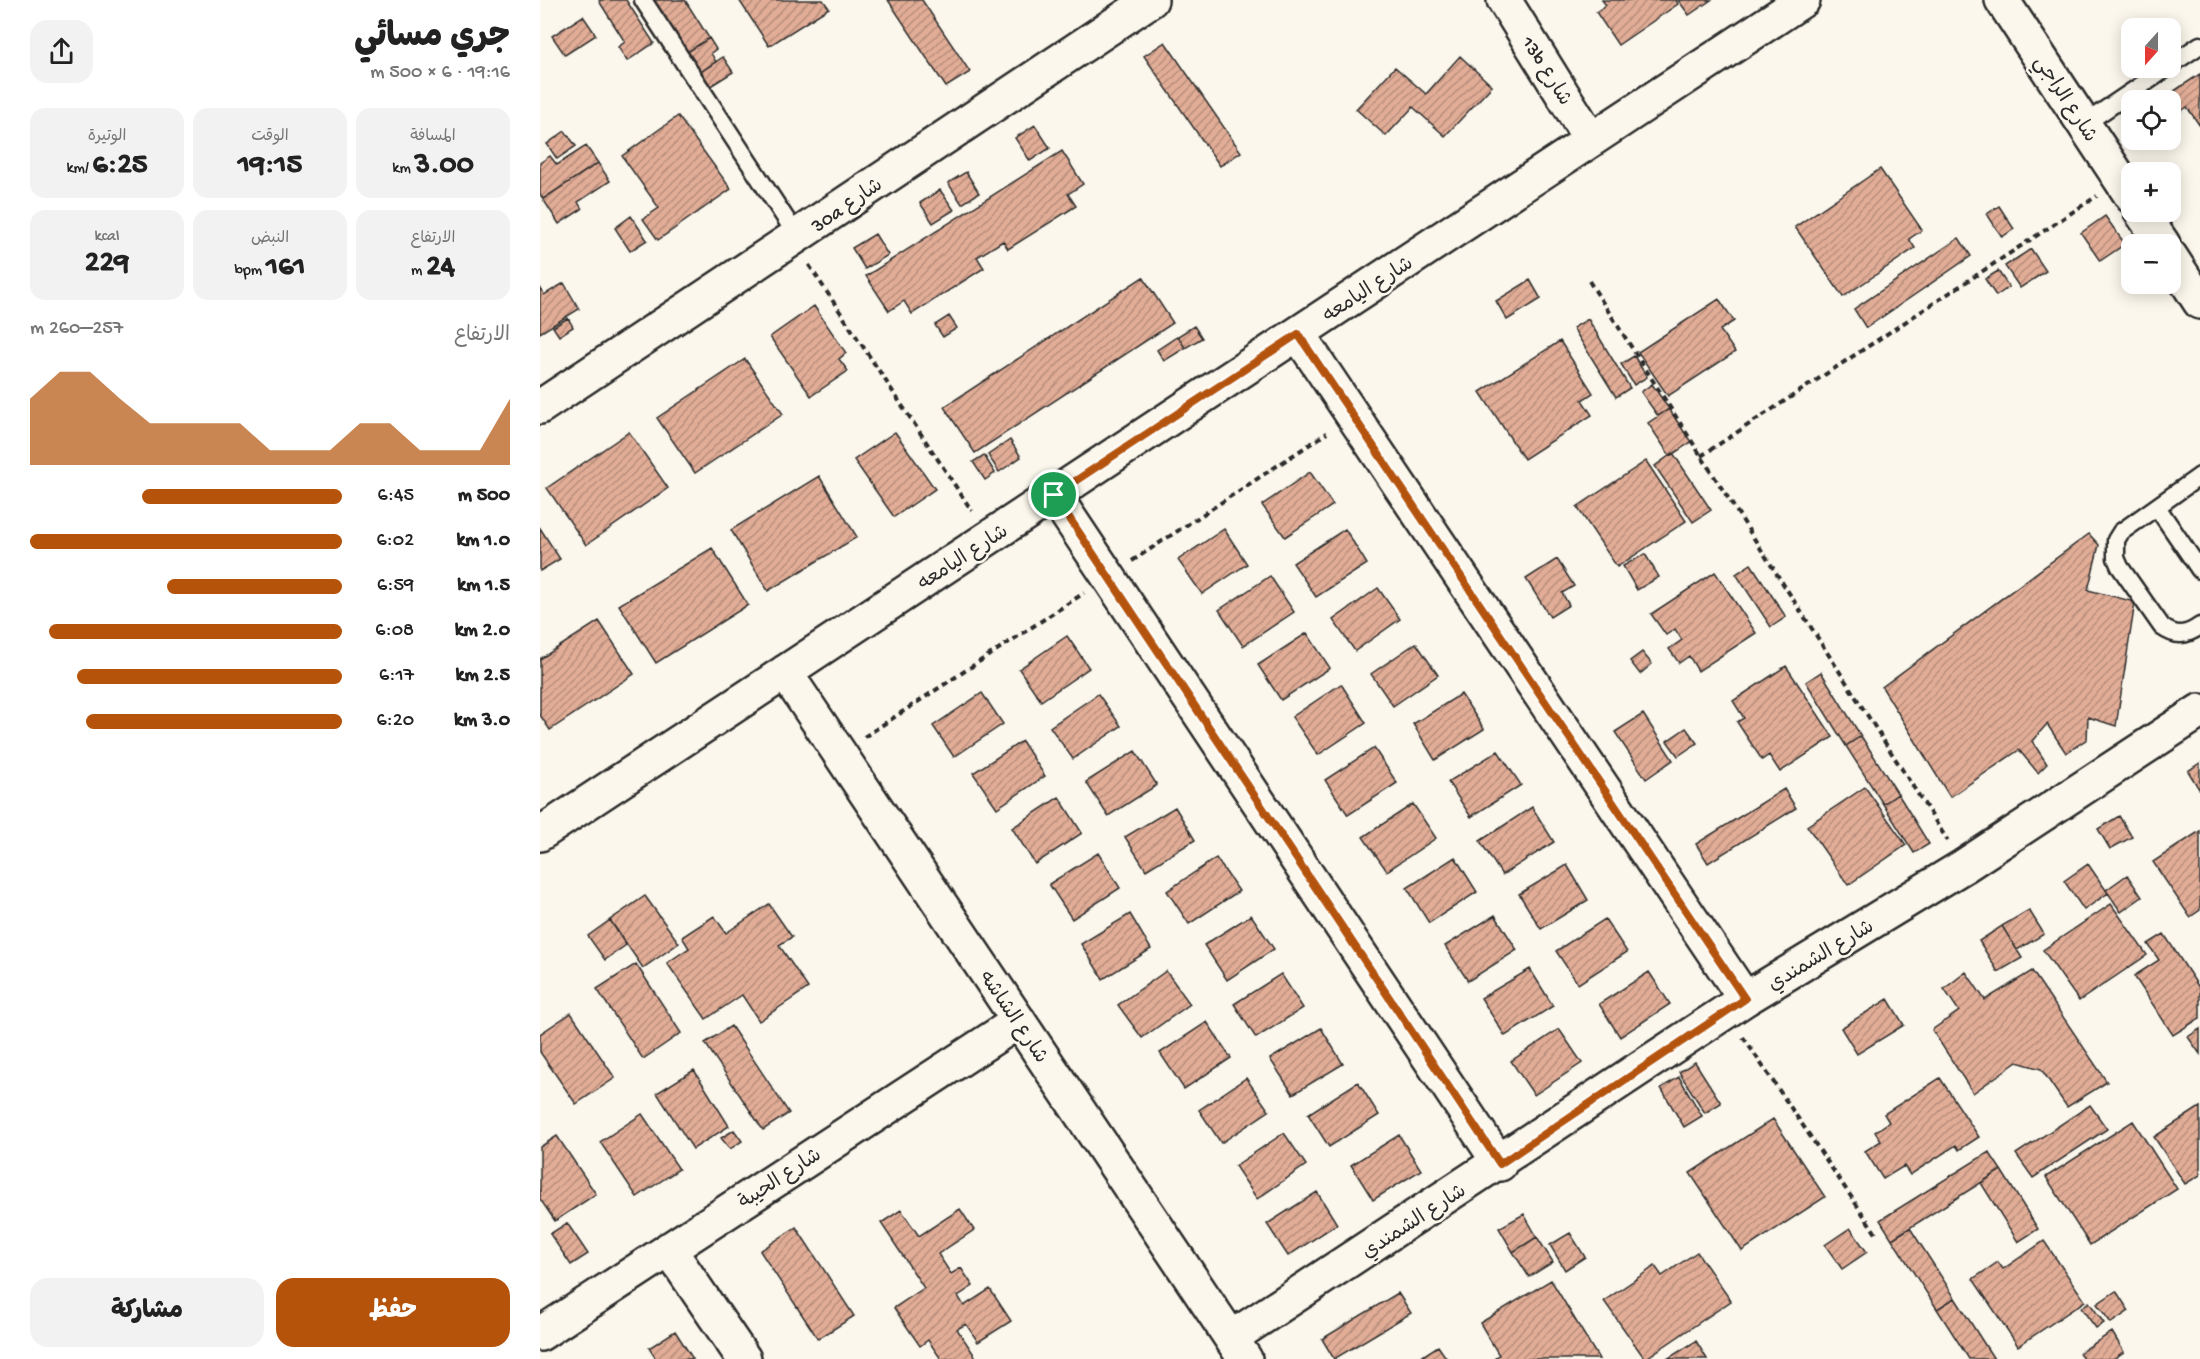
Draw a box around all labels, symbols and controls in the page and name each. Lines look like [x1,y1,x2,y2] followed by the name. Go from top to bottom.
[2121,18,2181,78] north arrow
[2121,18,2181,294] map controls
[30,20,93,83] button: share
[354,20,510,58] text: جري مسائي
[1514,32,1576,111] street label: 13b شارع
[2025,52,2101,149] street label: شارع الراجي
[370,62,510,85] text: 19:16 · 6 × 500 m
[2121,90,2181,150] button: locate
[88,128,126,147] text: الوتيرة
[251,128,289,147] text: الوقت
[410,128,456,147] text: المسافة
[93,149,148,184] text: 6:25
[238,149,302,184] text: 19:15
[415,149,474,184] text: 3.00
[66,160,93,179] text: /km
[392,160,415,179] text: km
[2121,162,2181,222] button: +
[807,174,888,240] street label: 30a شارع
[95,228,119,247] text: kcal
[251,230,289,249] text: النبض
[411,230,455,249] text: الارتفاع
[2121,234,2181,294] button: −
[85,247,129,282] text: 229
[266,251,305,286] text: 161
[426,251,455,286] text: 24
[1319,252,1418,329] street label: شارع اليامعه
[235,262,266,281] text: bpm
[411,262,426,281] text: m
[30,318,123,341] text: 257–260 m
[454,325,510,348] text: الارتفاع
[1028,469,1079,520] pin
[1037,478,1070,511] icon: arrive
[378,485,414,508] text: 6:45
[458,485,510,508] text: 500 m
[914,520,1013,597] street label: شارع اليامعه
[376,530,414,553] text: 6:02
[456,530,510,553] text: 1.0 km
[377,575,414,598] text: 6:59
[457,575,510,598] text: 1.5 km
[375,620,414,643] text: 6:08
[455,620,510,643] text: 2.0 km
[379,665,414,688] text: 6:17
[456,665,510,688] text: 2.5 km
[376,710,414,733] text: 6:20
[454,710,510,733] text: 3.0 km
[1764,916,1879,998] street label: شارع الشمندي
[973,967,1052,1069] street label: شارع الشاشه
[735,1144,827,1215] street label: شارع الحيبة
[1358,1180,1471,1265] street label: شارع الشمندي
[30,1278,264,1347] button: مشاركة
[276,1278,510,1347] button: حفظ

